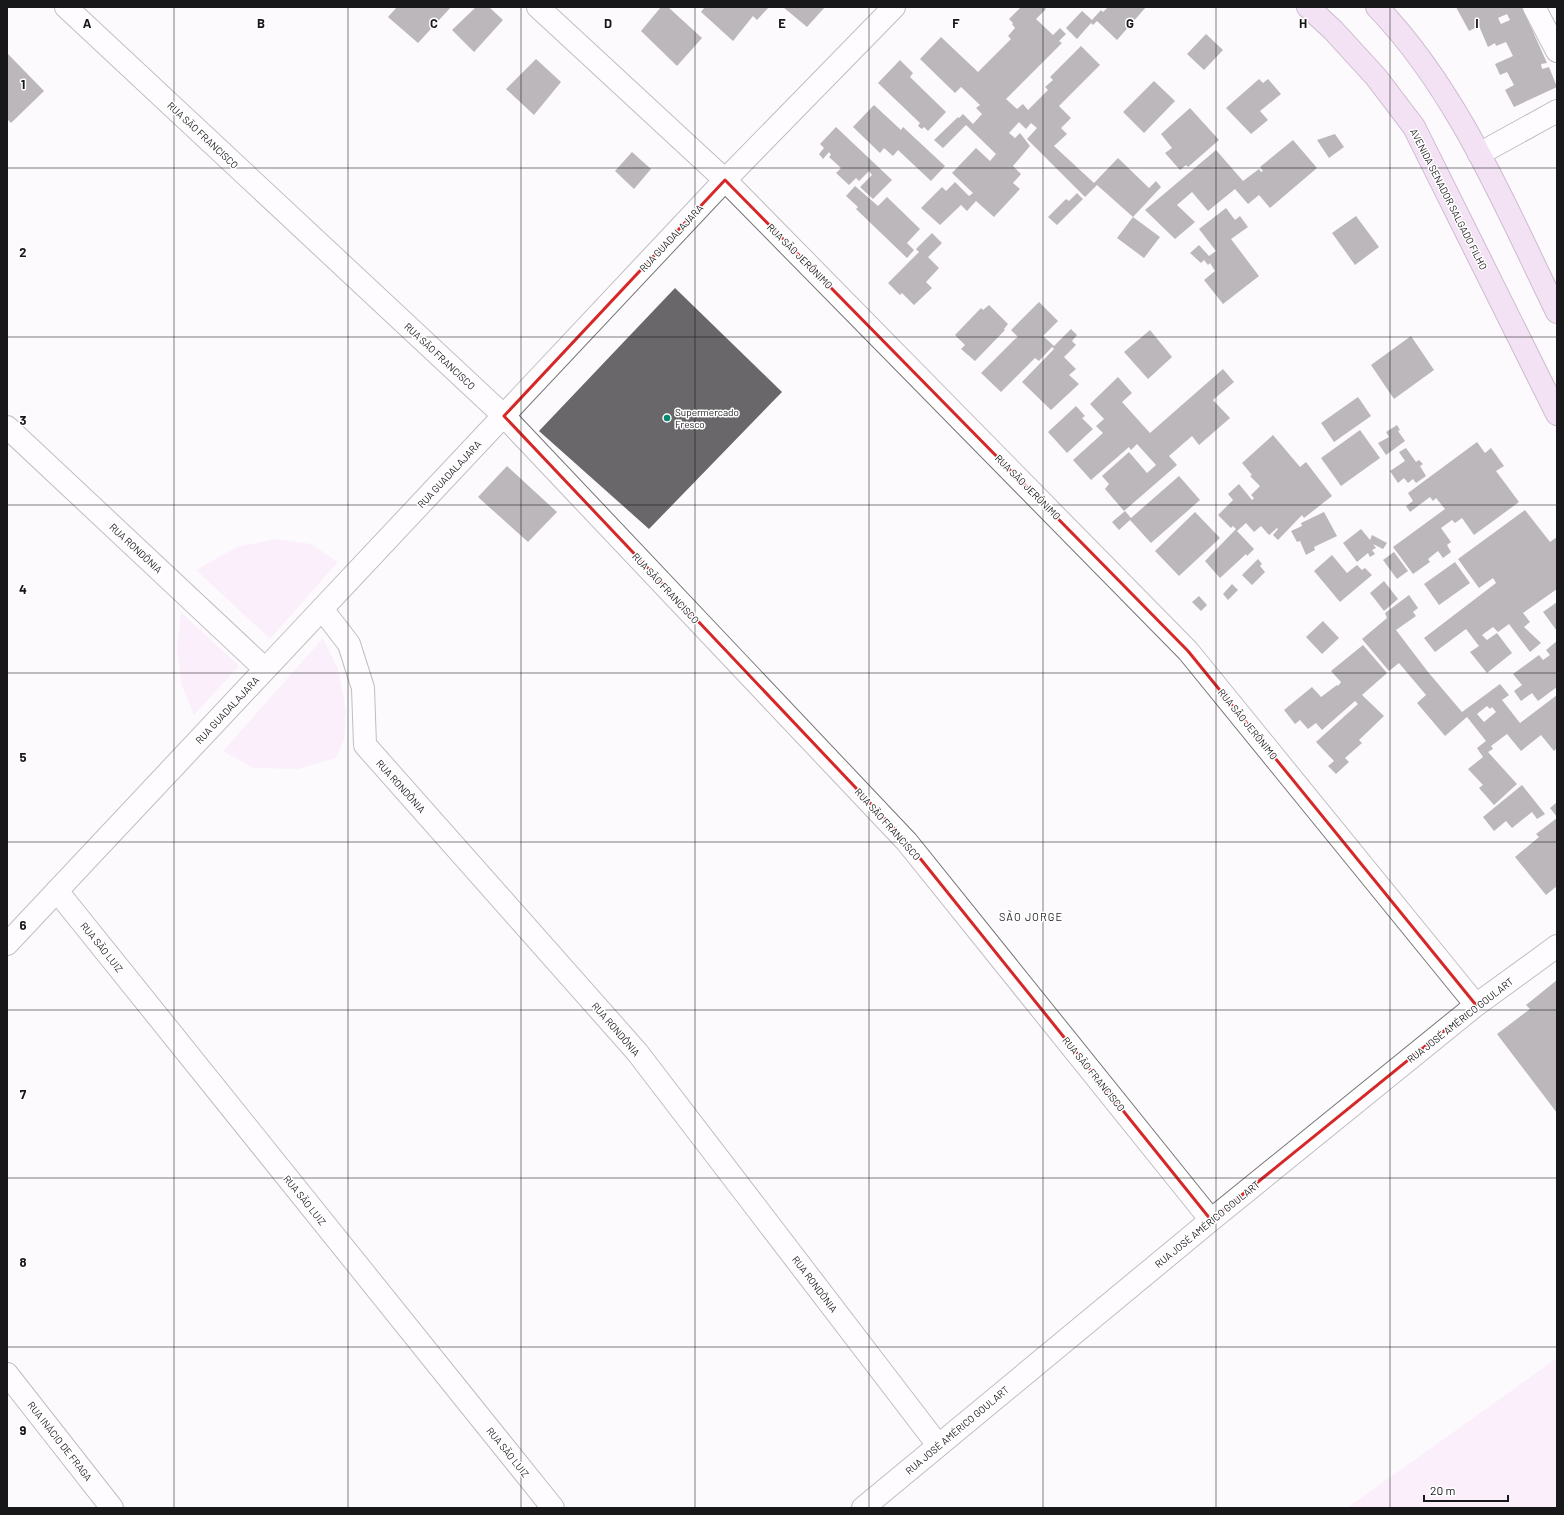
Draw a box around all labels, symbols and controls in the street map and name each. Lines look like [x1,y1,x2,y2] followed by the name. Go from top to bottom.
[83,15,92,31] text: A
[257,15,265,31] text: B
[430,15,438,31] text: C
[604,15,612,31] text: D
[778,15,786,31] text: E
[952,15,960,31] text: F
[1126,15,1134,31] text: G
[1299,15,1307,31] text: H
[1475,15,1479,31] text: I
[21,76,25,92] text: 1
[165,99,241,171] street label: RUA SÃO FRANCISCO
[1408,126,1490,272] street label: AVENIDA SENADOR SALGADO FILHO
[637,202,705,274] street label: RUA GUADALAJARA
[765,221,835,291] street label: RUA SÃO JERÔNIMO
[19,244,27,260] text: 2
[402,320,478,392] street label: RUA SÃO FRANCISCO
[675,406,739,430] place label: Supermercado Fresco
[19,412,27,428] text: 3
[662,413,672,423] marker: Supermercado Fresco
[415,438,483,510] street label: RUA GUADALAJARA
[993,452,1063,522] street label: RUA SÃO JERÔNIMO
[107,521,165,575] street label: RUA RONDÔNIA
[630,550,702,626] street label: RUA SÃO FRANCISCO
[19,581,27,597] text: 4
[193,674,261,746] street label: RUA GUADALAJARA
[1216,686,1280,762] street label: RUA SÃO JERÔNIMO
[19,749,27,765] text: 5
[374,757,428,815] street label: RUA RONDÔNIA
[853,786,923,862] street label: RUA SÃO FRANCISCO
[999,910,1063,923] district label: SÃO JORGE
[20,917,27,933] text: 6
[78,920,126,974] street label: RUA SÃO LUIZ
[1405,975,1516,1065] street label: RUA JOSÉ AMÉRICO GOULART
[589,1000,643,1058] street label: RUA RONDÔNIA
[1060,1034,1128,1114] street label: RUA SÃO FRANCISCO
[20,1086,27,1102] text: 7
[281,1173,329,1227] street label: RUA SÃO LUIZ
[1152,1178,1262,1270] street label: RUA JOSÉ AMÉRICO GOULART
[790,1253,840,1315] street label: RUA RONDÔNIA
[19,1254,27,1270] text: 8
[903,1383,1011,1477] street label: RUA JOSÉ AMÉRICO GOULART
[25,1399,95,1483] street label: RUA INÁCIO DE FRAGA
[20,1422,27,1438] text: 9
[484,1425,532,1479] street label: RUA SÃO LUIZ
[1424,1477,1508,1503] scale bar
[1430,1483,1456,1497] text: 20 m

